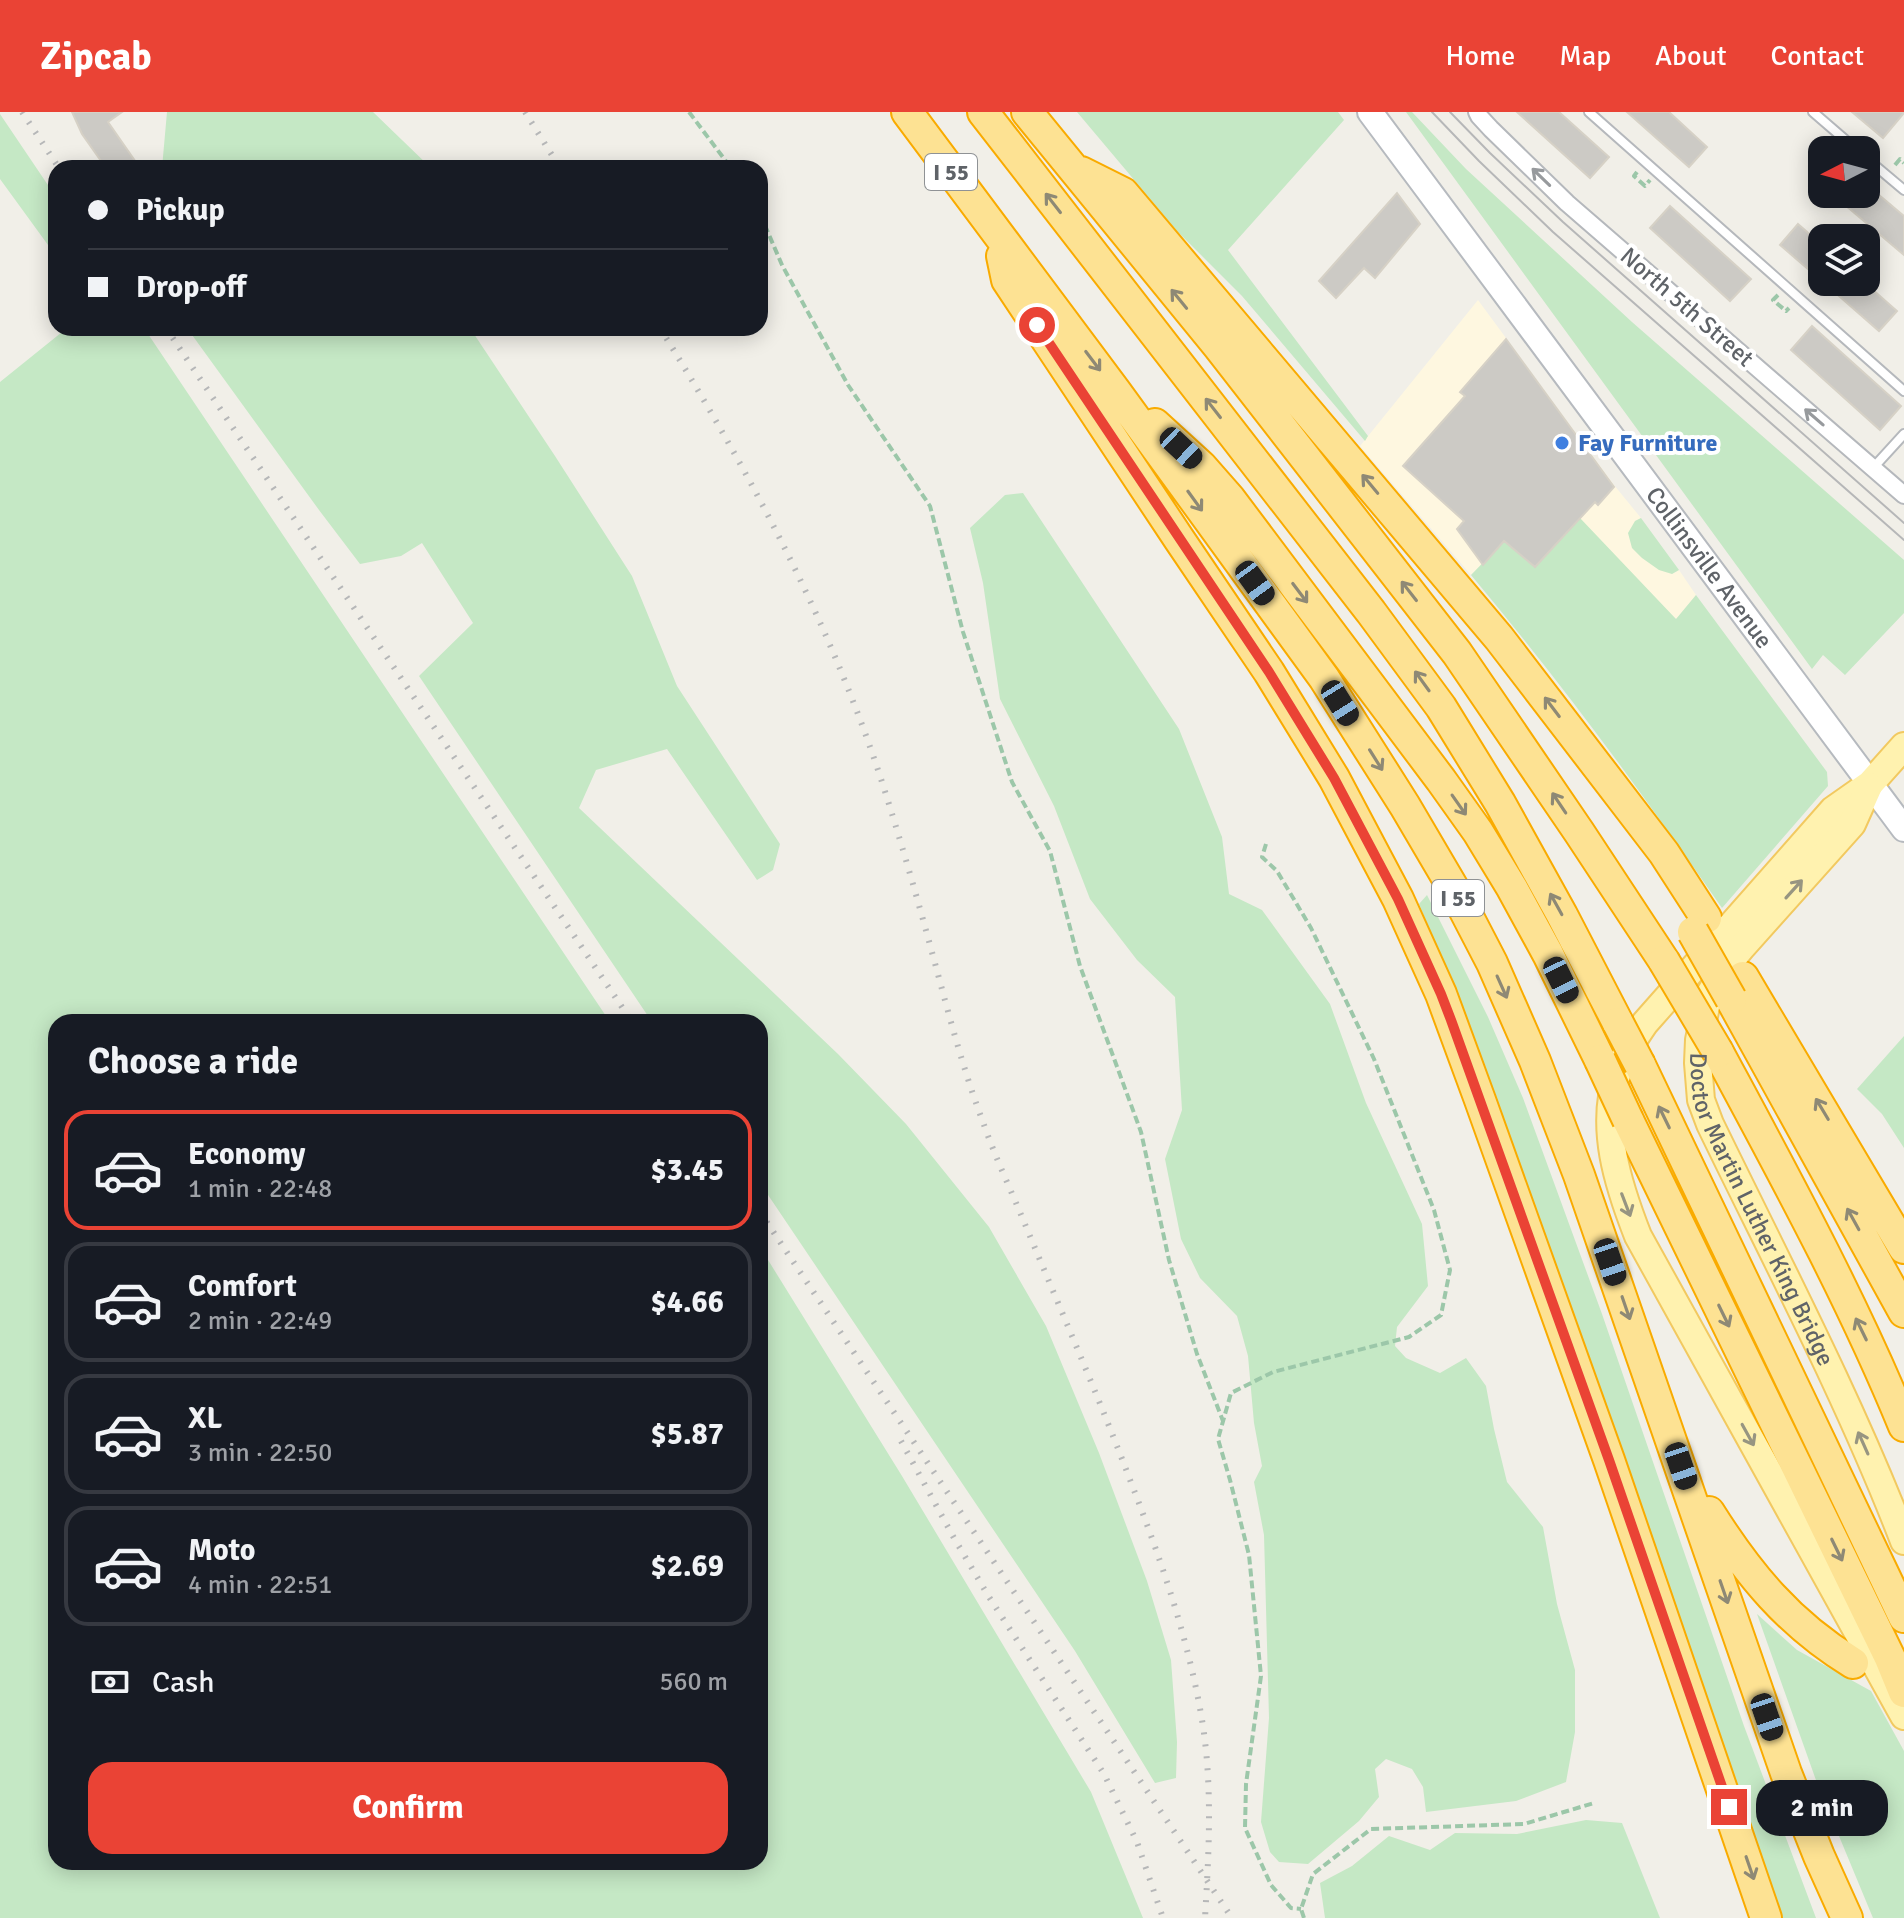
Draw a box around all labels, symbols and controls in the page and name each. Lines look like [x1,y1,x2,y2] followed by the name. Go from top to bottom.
[40,33,152,80] text: Zipcab
[1446,39,1515,73] text: Home
[1559,39,1611,73] text: Map
[1655,39,1727,73] text: About
[1771,39,1864,73] text: Contact
[1808,136,1880,208] north arrow
[1808,136,1880,296] map controls
[925,154,977,190] road number: I 55
[1531,168,1551,187] one-way arrow
[136,192,225,229] text: Pickup
[1045,193,1062,214] one-way arrow
[1808,224,1880,296] button: layers
[1614,241,1760,373] street label: North 5th Street
[136,269,246,306] text: Drop-off
[1170,289,1188,309] one-way arrow
[1019,307,1055,343] route start
[1084,349,1101,371] one-way arrow
[1204,398,1221,419] one-way arrow
[1804,408,1824,426] one-way arrow
[1155,423,1207,473] car
[1578,428,1717,458] place label: Fay Furniture
[1553,434,1571,452] marker: Fay Furniture
[1361,474,1379,494] one-way arrow
[1639,481,1779,654] street label: Collinsville Avenue
[1187,489,1203,511] one-way arrow
[1231,557,1279,609] car
[1400,581,1417,602] one-way arrow
[1292,582,1309,604] one-way arrow
[1414,671,1430,693] one-way arrow
[1317,676,1363,730] car
[1543,697,1560,718] one-way arrow
[1367,748,1384,770] one-way arrow
[1551,793,1567,815] one-way arrow
[1450,794,1467,815] one-way arrow
[1785,879,1803,899] one-way arrow
[1432,880,1484,916] road number: I 55
[1548,893,1564,916] one-way arrow
[1540,953,1582,1007] car
[1496,974,1511,998] one-way arrow
[88,1039,298,1084] text: Choose a ride
[1683,1052,1841,1371] street label: Doctor Martin Luther King Bridge
[1813,1098,1829,1121] one-way arrow
[1656,1106,1671,1129] one-way arrow
[92,1134,164,1206] icon: car
[188,1136,305,1173] text: Economy
[651,1152,724,1189] text: $3.45
[188,1173,332,1205] text: 1 min · 22:48
[1620,1192,1634,1217] one-way arrow
[1845,1208,1861,1231] one-way arrow
[1591,1235,1629,1289] car
[92,1266,164,1338] icon: car
[188,1268,297,1305] text: Comfort
[651,1284,724,1321] text: $4.66
[1619,1295,1634,1320] one-way arrow
[1717,1303,1732,1327] one-way arrow
[188,1305,332,1337] text: 2 min · 22:49
[1853,1318,1868,1342] one-way arrow
[92,1398,164,1470] icon: car
[188,1400,222,1437] text: XL
[651,1416,724,1453] text: $5.87
[1740,1423,1756,1446] one-way arrow
[1855,1431,1870,1456] one-way arrow
[188,1437,332,1469] text: 3 min · 22:50
[1662,1439,1700,1493] car
[92,1530,164,1602] icon: car
[188,1532,255,1569] text: Moto
[1830,1537,1846,1561] one-way arrow
[651,1548,724,1585] text: $2.69
[188,1569,332,1601] text: 4 min · 22:51
[1718,1580,1733,1605] one-way arrow
[88,1660,132,1704] icon: cash
[152,1664,215,1701] text: Cash
[659,1666,728,1698] text: 560 m
[1748,1690,1786,1744] car
[88,1762,728,1854] button: Confirm
[1757,1779,1889,1835] callout: 2 min
[1711,1789,1747,1825] route end
[1791,1792,1853,1824] text: 2 min
[1744,1855,1759,1880] one-way arrow

